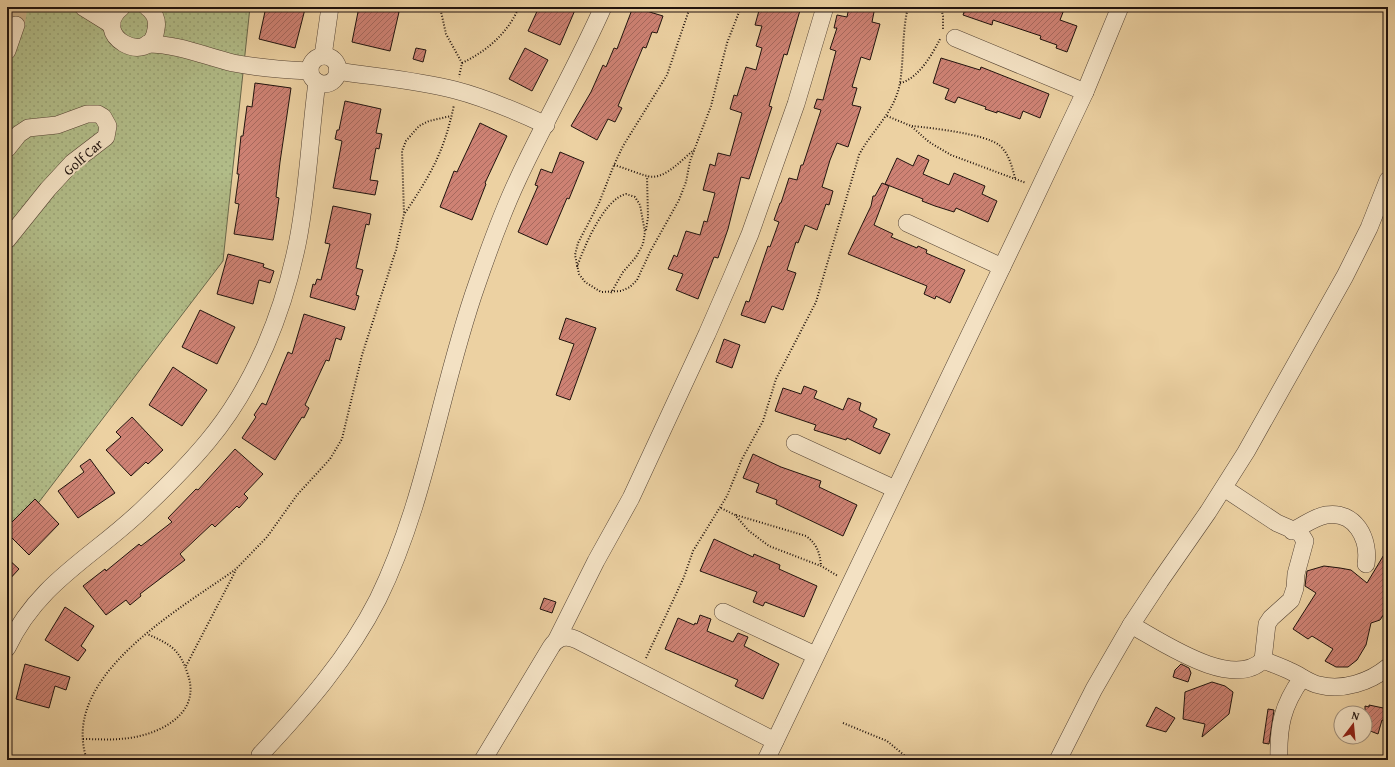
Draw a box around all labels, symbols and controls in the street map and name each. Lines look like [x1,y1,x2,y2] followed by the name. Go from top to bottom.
[59,134,107,180] street label: Golf Car
[1333,705,1373,745] north arrow
[1350,707,1362,724] text: N

